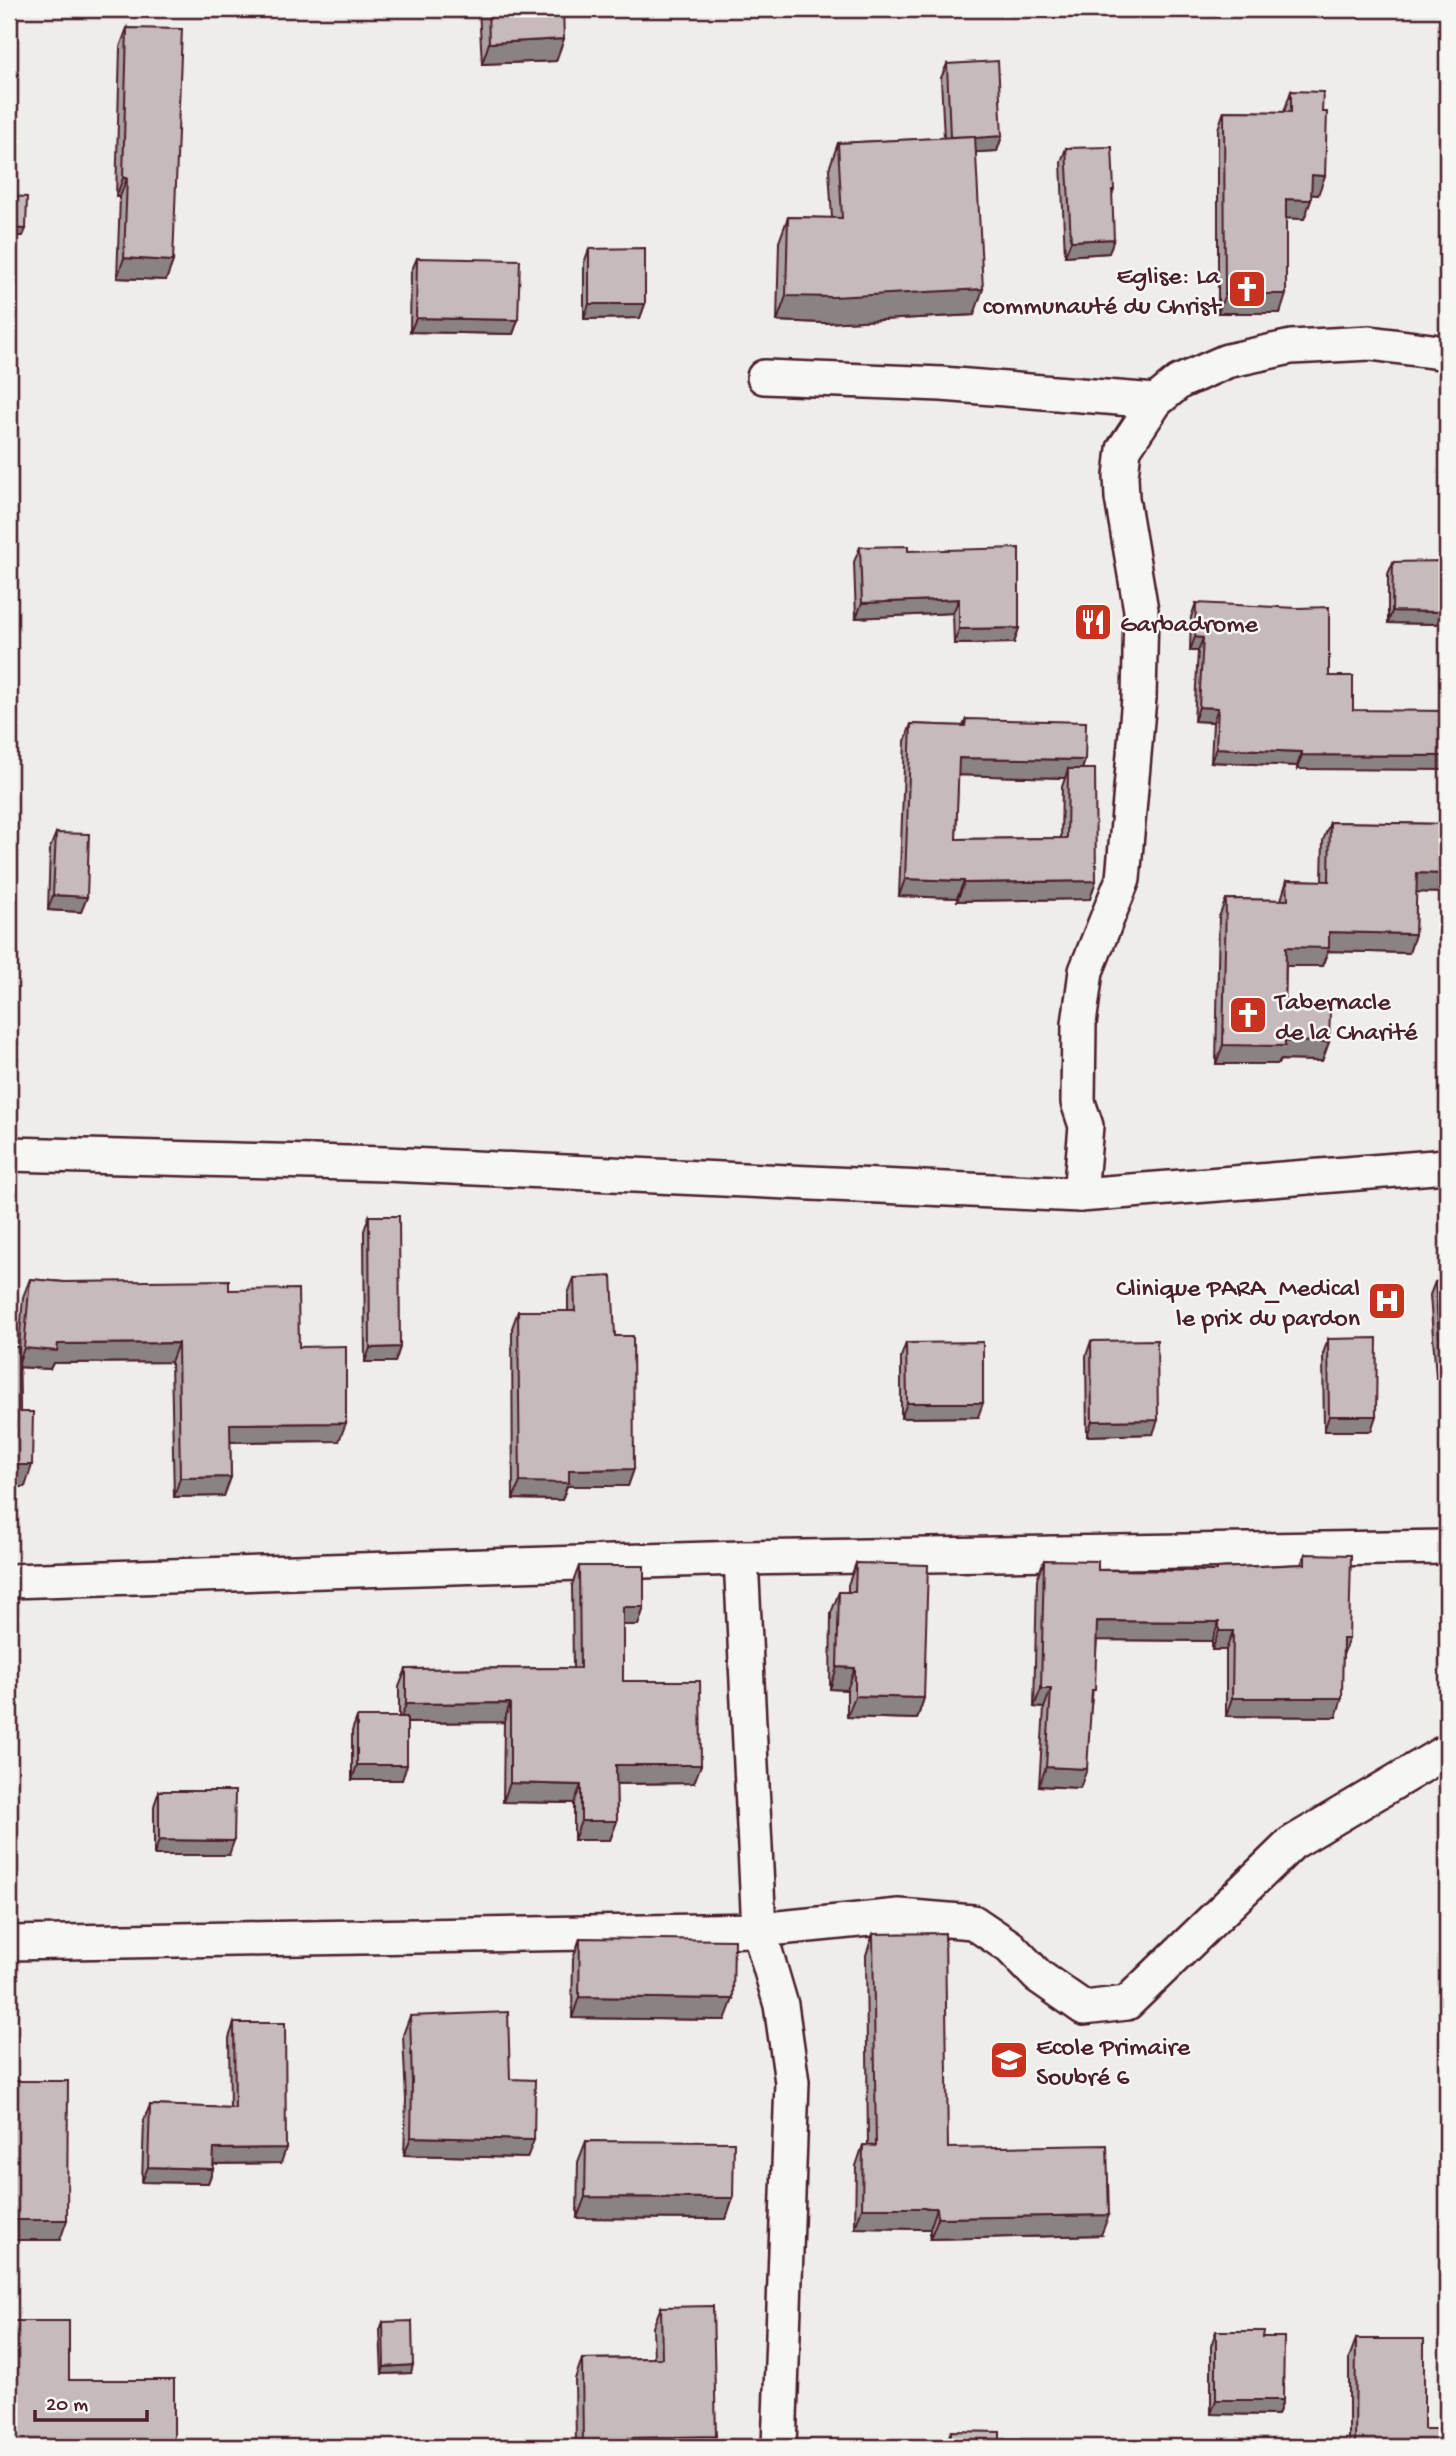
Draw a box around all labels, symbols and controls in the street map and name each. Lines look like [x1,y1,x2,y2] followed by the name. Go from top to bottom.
[983,263,1222,324] place label: Eglise: La communauté du Christ
[1226,268,1268,310] church icon: Eglise: La communauté du Christ
[1072,601,1114,643] restaurant icon: Garbadrome
[1120,611,1259,642] place label: Garbadrome
[1273,989,1418,1050] place label: Tabernacle de la Charité
[1227,994,1269,1036] church icon: Tabernacle de la Charité
[1116,1275,1361,1336] place label: Clinique PARA_Medical le prix du pardon
[1366,1280,1408,1322] hospital icon: Clinique PARA_Medical le prix du pardon
[1036,2034,1191,2095] place label: Ecole Primaire Soubré 6
[988,2039,1030,2081] school or university icon: Ecole Primaire Soubré 6
[35,2379,147,2423] scale bar
[46,2394,88,2419] text: 20 m

